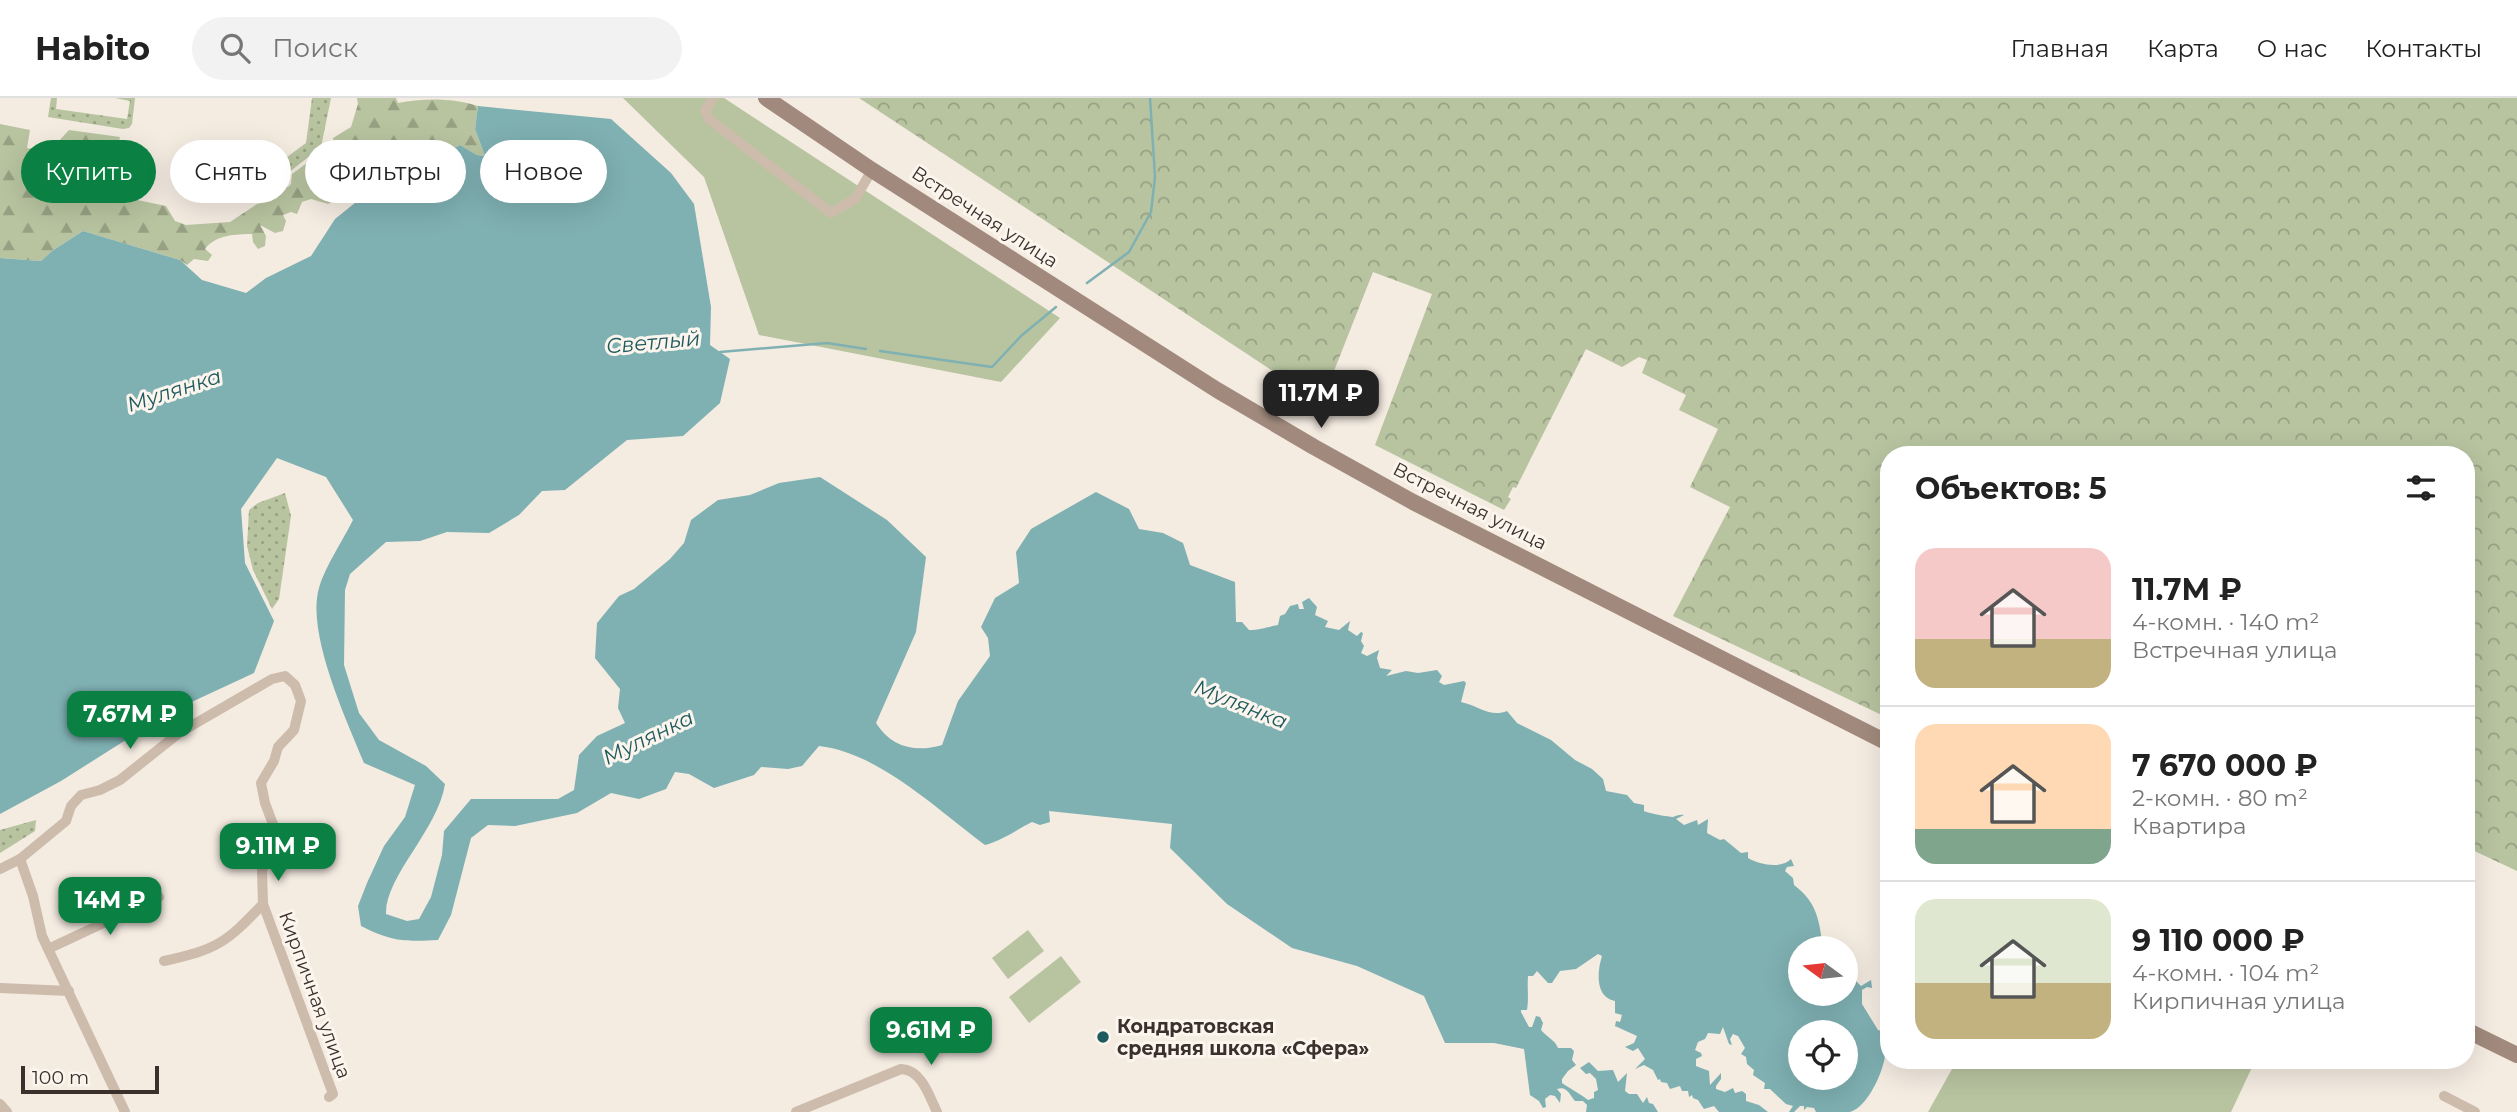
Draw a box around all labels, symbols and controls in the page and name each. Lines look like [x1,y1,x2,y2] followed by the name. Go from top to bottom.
[192,17,682,80] search box
[35,28,150,68] text: Habito
[216,29,254,67] icon: search
[272,32,358,64] text: Поиск
[2011,34,2109,63] text: Главная
[2147,34,2219,63] text: Карта
[2257,34,2327,63] text: О нас
[2365,34,2482,63] text: Контакты
[21,140,156,203] chip: Купить
[170,140,291,203] chip: Снять
[305,140,466,203] chip: Фильтры
[480,140,607,203] chip: Новое
[908,161,1062,273] street label: Встречная улица
[605,325,701,359] water label: Светлый
[124,363,224,417] water label: Мулянка
[1256,370,1386,430] pin: 11.7M ₽
[1279,379,1363,407] text: 11.7M ₽
[1389,457,1551,555] street label: Встречная улица
[2402,469,2440,507] icon: filters
[1915,470,2107,507] text: Объектов: 5
[2132,571,2242,608] text: 11.7M ₽
[1971,576,2055,660] icon: home
[2132,608,2319,636] text: 4-комн. · 140 m²
[2132,636,2337,664] text: Встречная улица
[1191,674,1291,734] water label: Мулянка
[65,692,195,751] pin: 7.67M ₽
[83,700,177,728] text: 7.67M ₽
[599,704,697,770] water label: Мулянка
[2132,747,2318,784] text: 7 670 000 ₽
[1971,752,2055,836] icon: home
[2132,784,2308,812] text: 2-комн. · 80 m²
[2132,812,2246,840] text: Квартира
[213,824,343,883] pin: 9.11M ₽
[236,832,320,860] text: 9.11M ₽
[61,878,159,937] pin: 14M ₽
[74,886,146,914] text: 14M ₽
[274,908,356,1082] street label: Кирпичная улица
[2132,922,2305,959] text: 9 110 000 ₽
[1971,927,2055,1011] icon: home
[1788,936,1858,1006] north arrow
[1788,936,1858,1090] map controls
[2132,959,2319,987] text: 4-комн. · 104 m²
[2132,987,2345,1015] text: Кирпичная улица
[866,1007,996,1067] pin: 9.61M ₽
[1117,1015,1370,1060] place label: Кондратовская средняя школа «Сфера»
[886,1016,976,1044] text: 9.61M ₽
[1788,1020,1858,1090] button: locate
[1095,1029,1111,1045] marker: Кондратовская средняя школа «Сфера»
[21,1063,159,1095] scale bar
[32,1066,89,1089] text: 100 m

